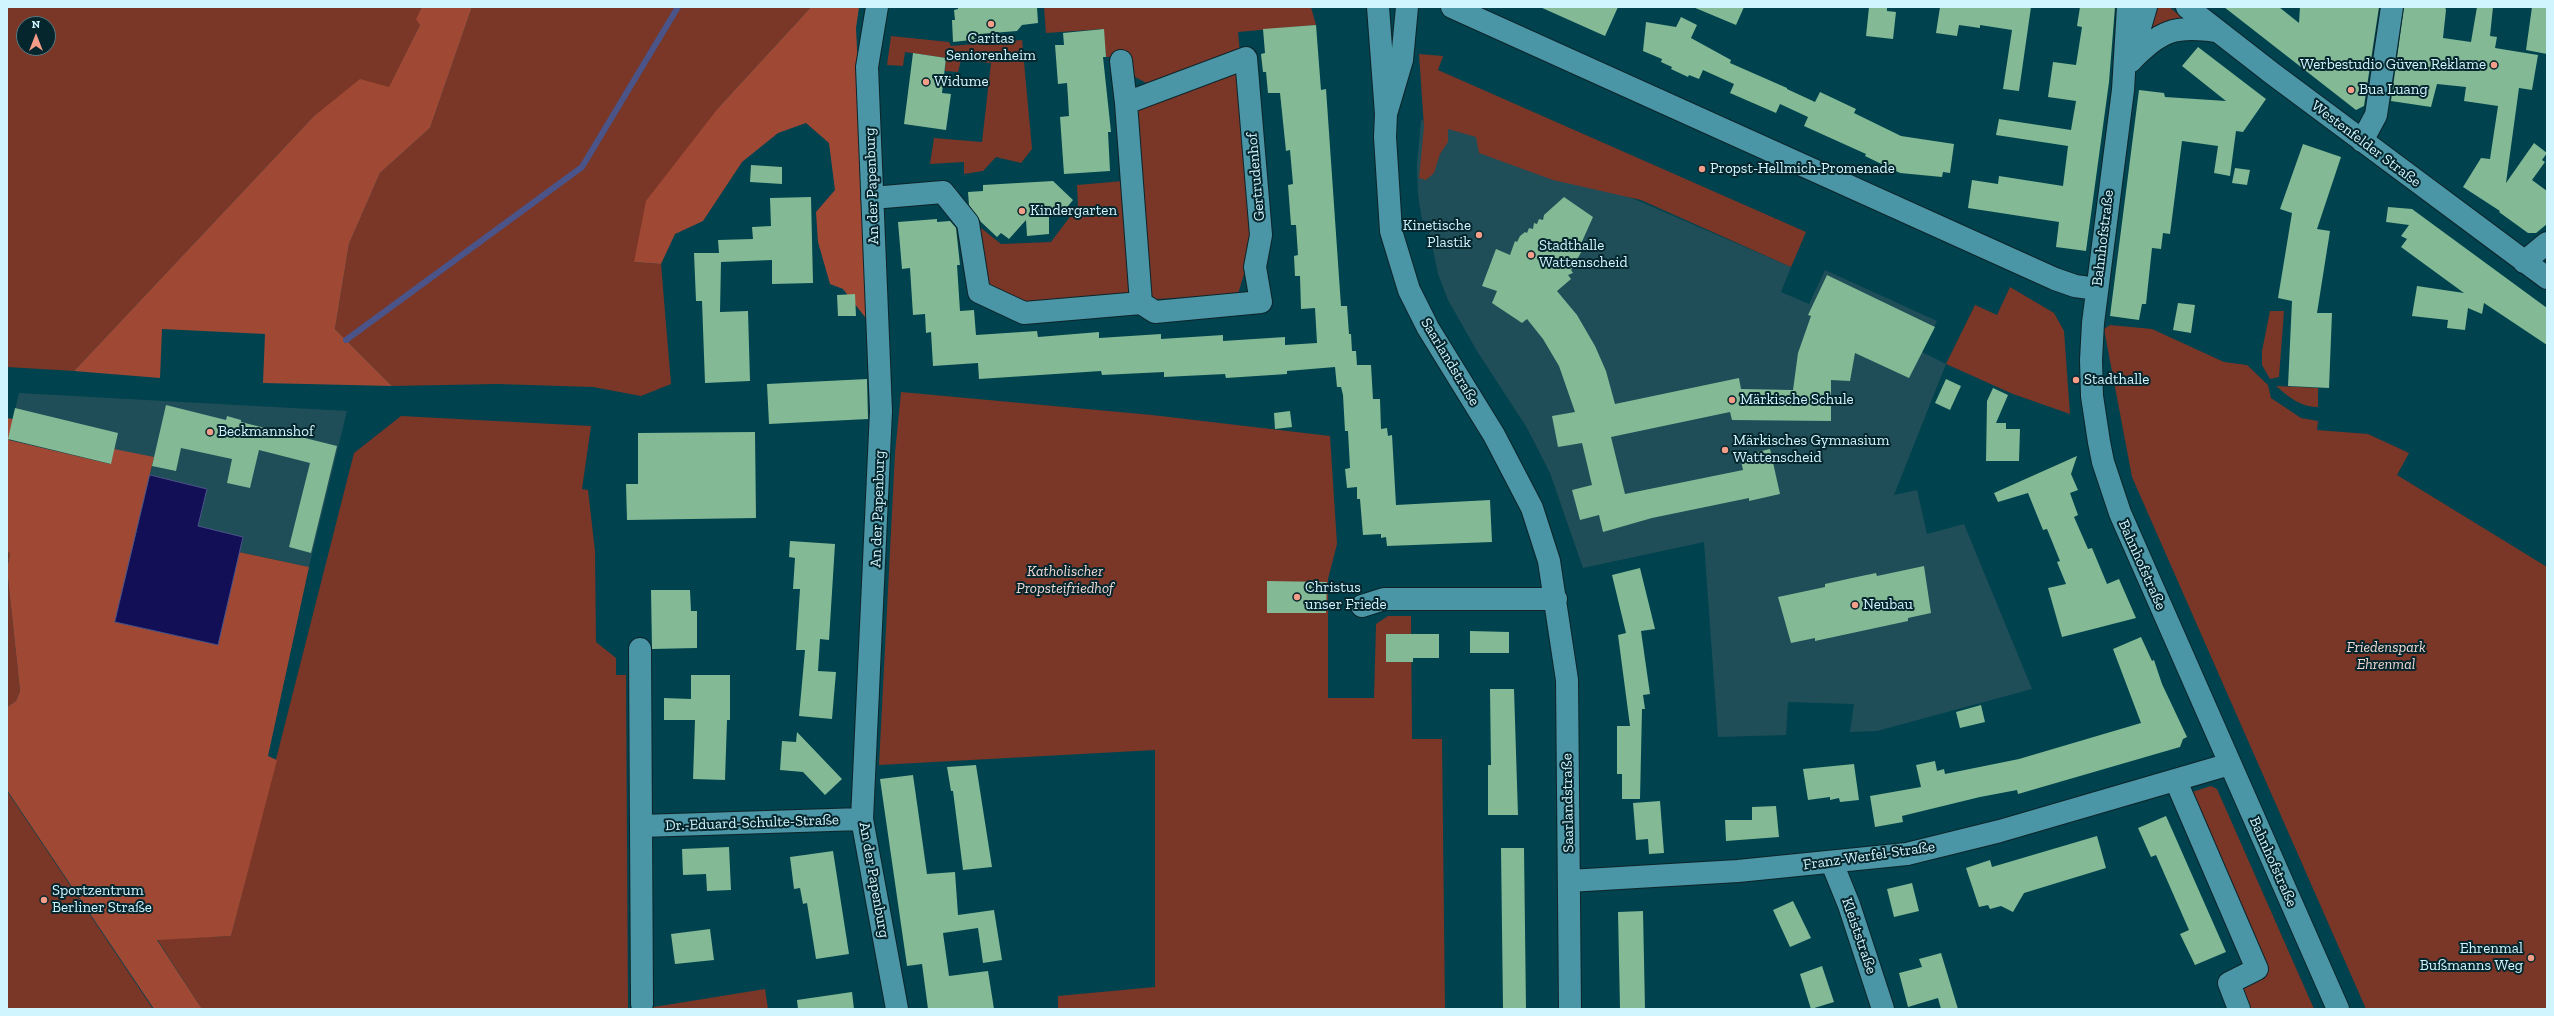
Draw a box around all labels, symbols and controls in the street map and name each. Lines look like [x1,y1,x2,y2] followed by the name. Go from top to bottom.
[16,16,56,56] north arrow
[32,18,40,31] text: N
[986,19,996,29] marker: Caritas Seniorenheim
[946,30,1036,65] place label: Caritas Seniorenheim
[2300,56,2486,74] place label: Werbestudio Güven Reklame
[2489,60,2499,70] marker: Werbestudio Güven Reklame
[934,73,989,91] place label: Widume
[921,77,931,87] marker: Widume
[2359,81,2428,99] place label: Bua Luang
[2346,85,2356,95] marker: Bua Luang
[2308,97,2424,191] street label: Westenfelder Straße
[861,127,883,245] street label: An der Papenburg
[1243,132,1269,222] street label: Gertrudenhof
[1710,160,1895,178] place label: Propst-Hellmich-Promenade
[1697,164,1707,174] marker: Propst-Hellmich-Promenade
[2088,189,2118,287] street label: Bahnhofstraße
[1030,202,1117,220] place label: Kindergarten
[1017,206,1027,216] marker: Kindergarten
[1403,217,1471,252] place label: Kinetische Plastik
[1474,230,1484,240] marker: Kinetische Plastik
[1539,237,1628,272] place label: Stadthalle Wattenscheid
[1526,250,1536,260] marker: Stadthalle Wattenscheid
[1417,315,1483,409] street label: Saarlandstraße
[2084,371,2149,389] place label: Stadthalle
[2071,375,2081,385] marker: Stadthalle
[1740,391,1854,409] place label: Märkische Schule
[1727,395,1737,405] marker: Märkische Schule
[218,423,314,441] place label: Beckmannshof
[205,427,215,437] marker: Beckmannshof
[1733,432,1889,467] place label: Märkisches Gymnasium Wattenscheid
[1720,445,1730,455] marker: Märkisches Gymnasium Wattenscheid
[867,450,889,568] street label: An der Papenburg
[2114,517,2170,613] street label: Bahnhofstraße
[1016,563,1114,598] park label: Katholischer Propsteifriedhof
[1305,579,1387,614] place label: Christus unser Friede
[1292,592,1302,602] marker: Christus unser Friede
[1863,596,1913,614] place label: Neubau
[1850,600,1860,610] marker: Neubau
[2346,639,2426,674] park label: Friedenspark Ehrenmal
[1558,753,1578,853] street label: Saarlandstraße
[665,811,839,835] street label: Dr.-Eduard-Schulte-Straße
[2245,814,2301,910] street label: Bahnhofstraße
[855,821,893,939] street label: An der Papenburg
[1802,838,1936,874] street label: Franz-Werfel-Straße
[52,882,152,917] place label: Sportzentrum Berliner Straße
[39,895,49,905] marker: Sportzentrum Berliner Straße
[1838,895,1880,977] street label: Kleiststraße
[2420,940,2523,975] place label: Ehrenmal Bußmanns Weg
[2526,953,2536,963] marker: Ehrenmal Bußmanns Weg

